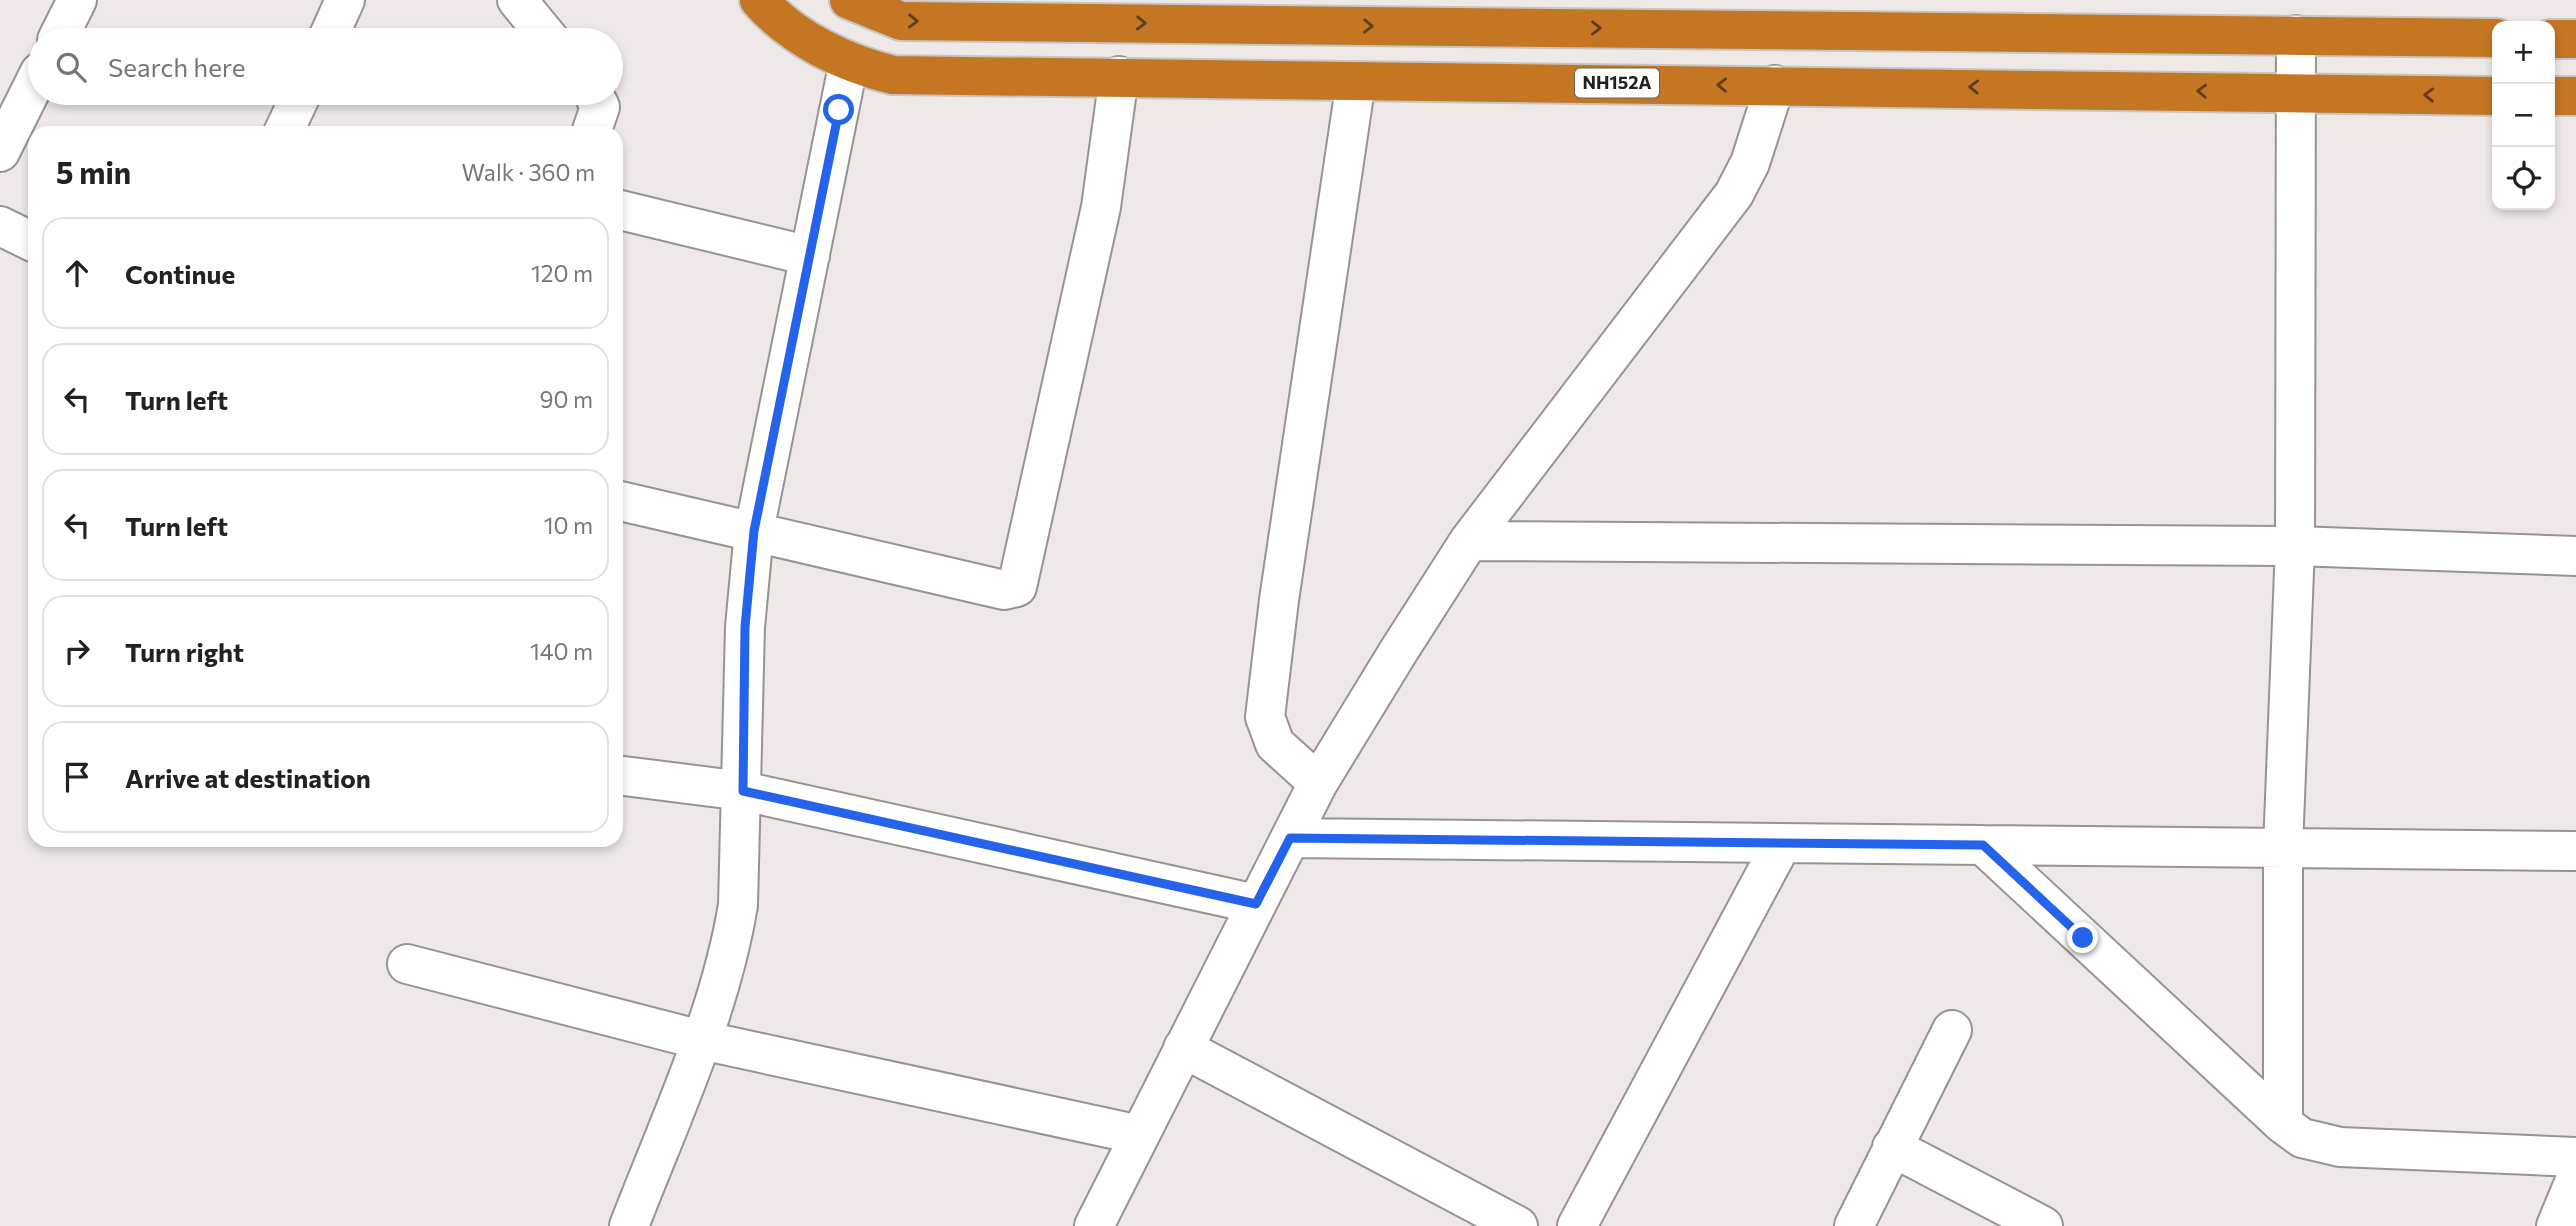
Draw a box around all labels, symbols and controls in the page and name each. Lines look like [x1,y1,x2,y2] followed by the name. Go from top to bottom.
[908,13,919,29] one-way arrow
[1136,15,1146,31] one-way arrow
[1363,18,1374,34] one-way arrow
[1591,20,1601,36] one-way arrow
[2492,21,2555,210] map controls
[2492,21,2555,84] button: +
[28,28,623,105] search box
[52,48,90,86] icon: search
[108,51,246,82] text: Search here
[1575,68,1659,98] road number: NH152A
[1716,77,1727,92] one-way arrow
[1968,79,1979,95] one-way arrow
[2196,83,2206,99] one-way arrow
[2492,84,2555,147] button: −
[2423,87,2434,103] one-way arrow
[823,94,854,125] route start
[2492,147,2555,210] button: locate
[56,153,131,190] text: 5 min
[462,158,595,186] text: Walk · 360 m
[58,254,96,292] icon: ahead
[125,258,235,289] text: Continue
[531,259,593,287] text: 120 m
[58,380,96,418] icon: left
[125,384,228,415] text: Turn left
[540,385,593,413] text: 90 m
[58,506,96,544] icon: left
[125,510,228,541] text: Turn left
[544,511,593,539] text: 10 m
[58,632,96,670] icon: right
[125,636,244,667] text: Turn right
[530,637,593,665] text: 140 m
[58,758,96,796] icon: arrive
[125,762,371,793] text: Arrive at destination
[2067,922,2098,953] route end

